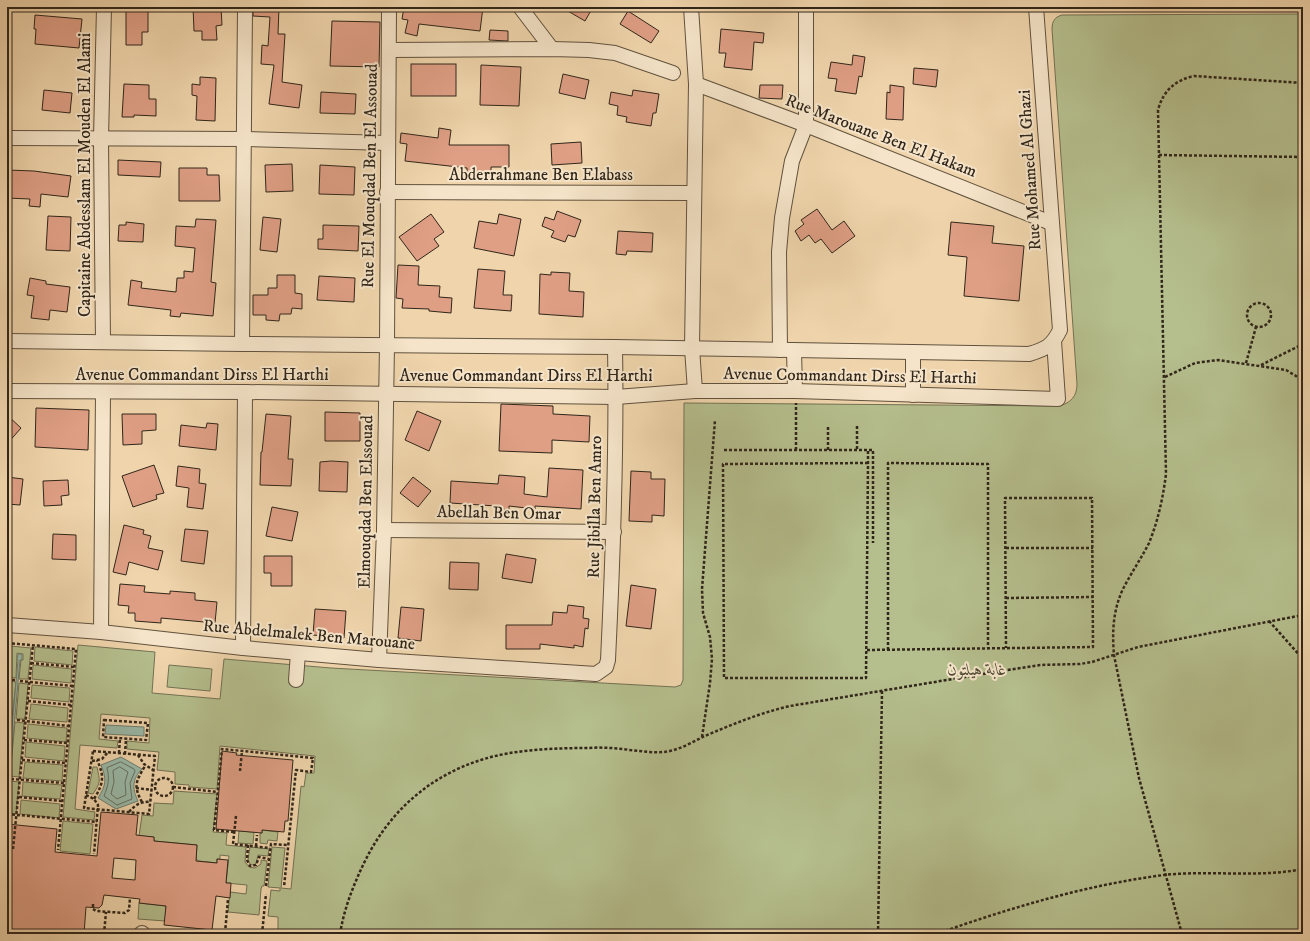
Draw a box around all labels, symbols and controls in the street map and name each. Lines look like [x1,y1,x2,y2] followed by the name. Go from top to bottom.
[74,33,96,317] street label: Capitaine Abdesslam El Mouden El Alami
[357,63,383,288] street label: Rue El Mouqdad Ben El Assouad
[782,89,980,183] street label: Rue Marouane Ben El Hakam
[1013,89,1047,251] street label: Rue Mohamed Al Ghazi
[449,164,633,186] street label: Abderrahmane Ben Elabass
[723,363,977,389] street label: Avenue Commandant Dirss El Harthi
[75,364,329,386] street label: Avenue Commandant Dirss El Harthi
[399,365,653,387] street label: Avenue Commandant Dirss El Harthi
[353,415,379,589] street label: Elmouqdad Ben Elssouad
[583,435,607,579] street label: Rue Jibilla Ben Amro
[437,501,562,525] street label: Abellah Ben Omar
[202,615,416,655] street label: Rue Abdelmalek Ben Marouane
[948,659,1006,681] park label: غابة هيلتون

